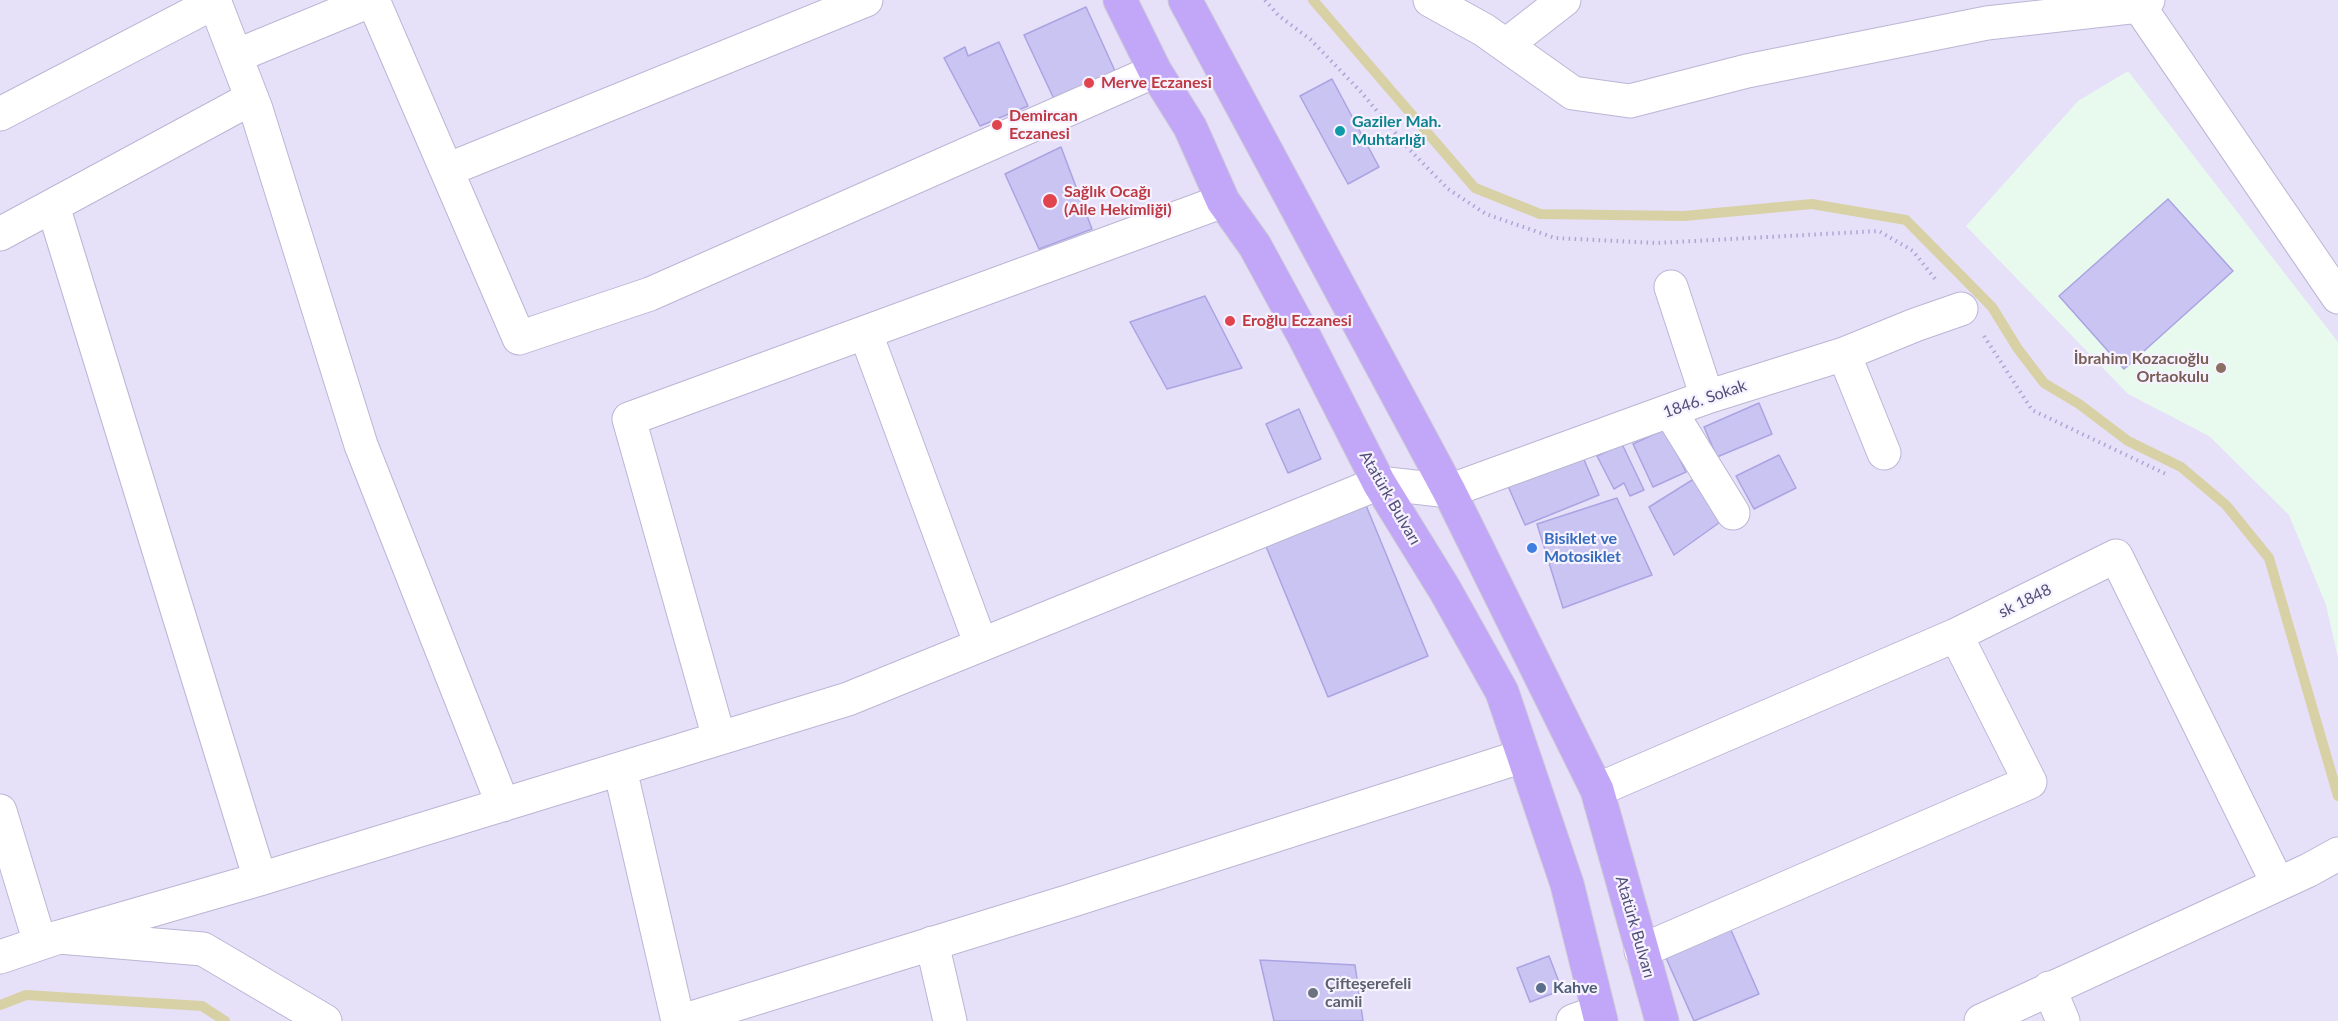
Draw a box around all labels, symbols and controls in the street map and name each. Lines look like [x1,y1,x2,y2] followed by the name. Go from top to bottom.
[1101,73,1212,93] place label: Merve Eczanesi
[1082,76,1096,90] marker: Merve Eczanesi
[1009,106,1078,144] place label: Demircan Eczanesi
[1352,112,1441,150] place label: Gaziler Mah. Muhtarlığı
[990,118,1004,132] marker: Demircan Eczanesi
[1333,124,1347,138] marker: Gaziler Mah. Muhtarlığı
[1064,182,1172,220] place label: Sağlık Ocağı (Aile Hekimliği)
[1041,192,1059,210] marker: Sağlık Ocağı (Aile Hekimliği)
[1242,311,1352,331] place label: Eroğlu Eczanesi
[1223,314,1237,328] marker: Eroğlu Eczanesi
[2074,349,2209,387] place label: İbrahim Kozacıoğlu Ortaokulu
[2214,361,2228,375] marker: İbrahim Kozacıoğlu Ortaokulu
[1661,376,1749,422] street label: 1846. Sokak
[1355,448,1425,548] street label: Atatürk Bulvarı
[1544,529,1621,567] place label: Bisiklet ve Motosiklet
[1525,541,1539,555] marker: Bisiklet ve Motosiklet
[1996,580,2054,622] street label: sk 1848
[1611,874,1659,980] street label: Atatürk Bulvarı
[1325,974,1411,1012] place label: Çifteşerefeli camii
[1553,978,1598,998] place label: Kahve
[1534,981,1548,995] marker: Kahve
[1306,986,1320,1000] marker: Çifteşerefeli camii

